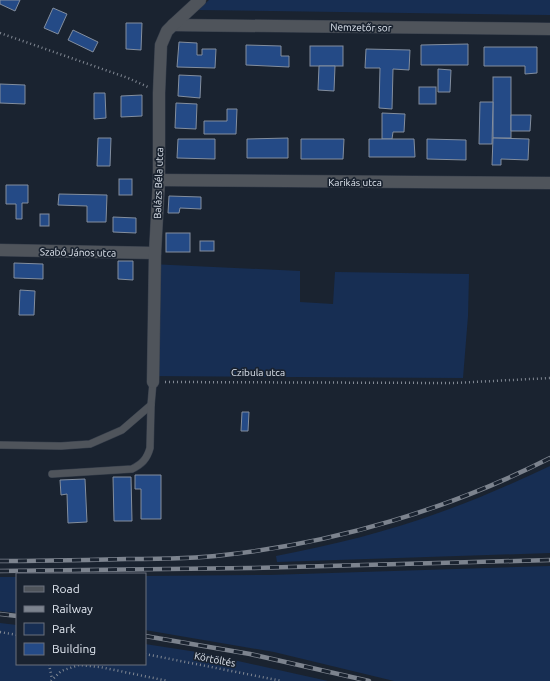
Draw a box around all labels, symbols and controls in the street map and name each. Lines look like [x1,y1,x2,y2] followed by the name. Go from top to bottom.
[330,21,392,34] street label: Nemzetőr sor
[152,147,165,219] street label: Balázs Béla utca
[328,177,382,188] street label: Karikás utca
[40,246,116,259] street label: Szabó János utca
[231,367,285,378] street label: Czibula utca
[16,573,146,665] legend
[52,582,80,595] text: Road
[52,602,93,615] text: Railway
[52,622,76,635] text: Park
[52,642,96,655] text: Building
[193,650,236,669] street label: Körtöltés

